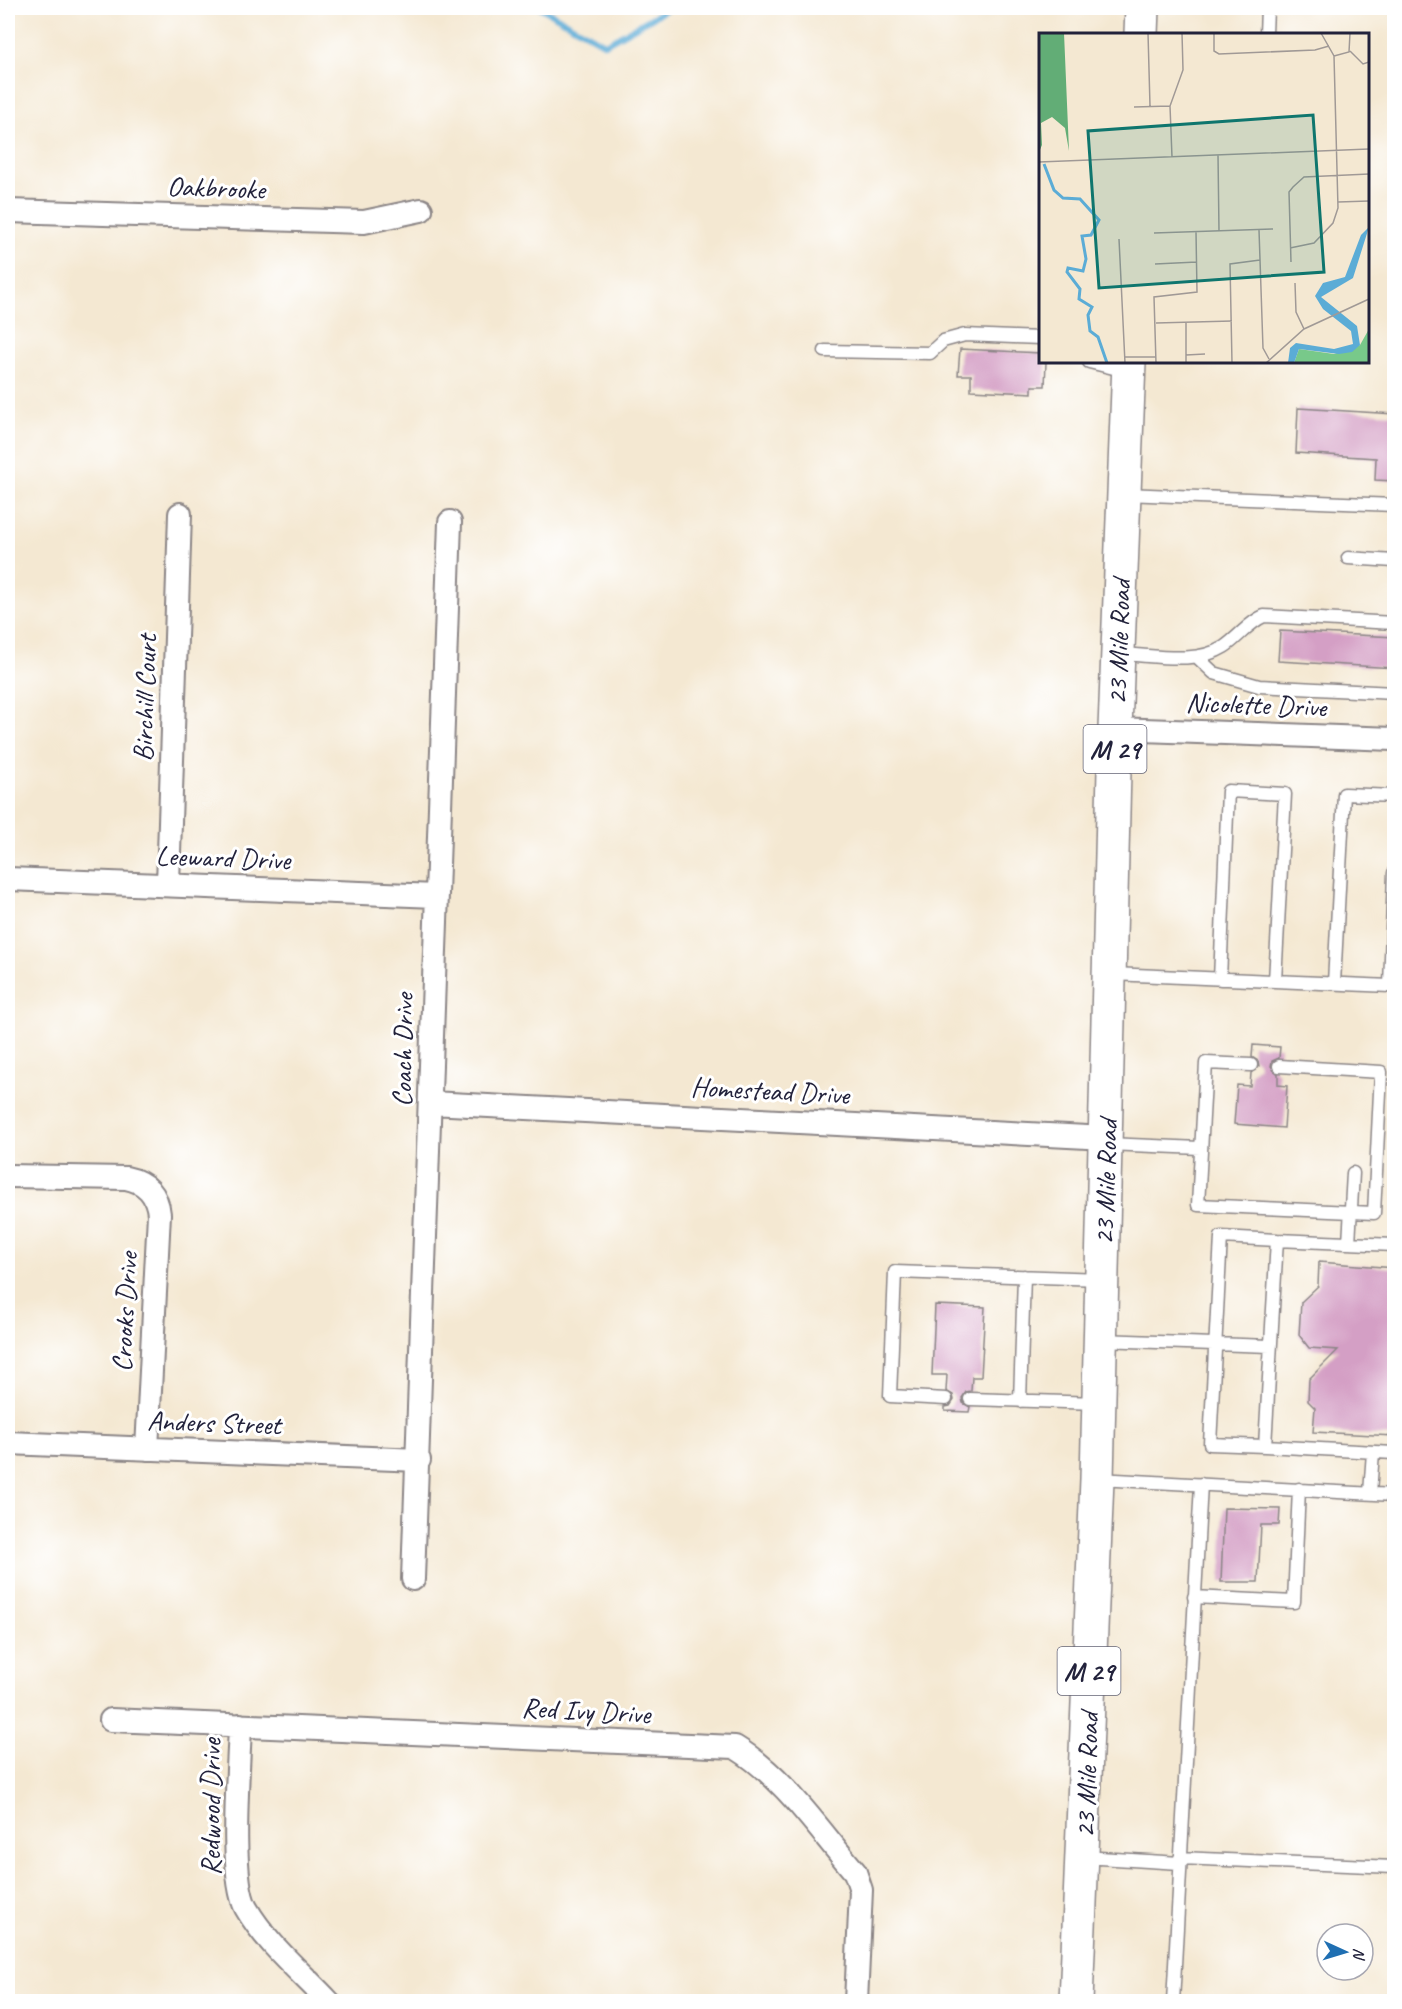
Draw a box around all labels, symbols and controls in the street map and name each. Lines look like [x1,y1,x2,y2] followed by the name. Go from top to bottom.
[1039,33,1369,363] inset map
[166,168,267,207] street label: Oakbrooke
[1099,575,1138,705] street label: 23 Mile Road
[125,631,164,762] street label: Birchill Court
[1185,685,1329,725] street label: Nicolette Drive
[1084,725,1146,773] road number: M 29
[155,838,293,877] street label: Leeward Drive
[384,991,421,1107] street label: Coach Drive
[690,1069,852,1112] street label: Homestead Drive
[1086,1115,1125,1245] street label: 23 Mile Road
[104,1249,145,1373] street label: Crooks Drive
[147,1403,284,1442] street label: Anders Street
[1058,1647,1120,1695] road number: M 29
[521,1690,653,1731] street label: Red Ivy Drive
[1067,1708,1106,1838] street label: 23 Mile Road
[193,1737,228,1876] street label: Redwood Drive
[1315,1922,1375,1982] north arrow
[1348,1947,1369,1962] text: N

